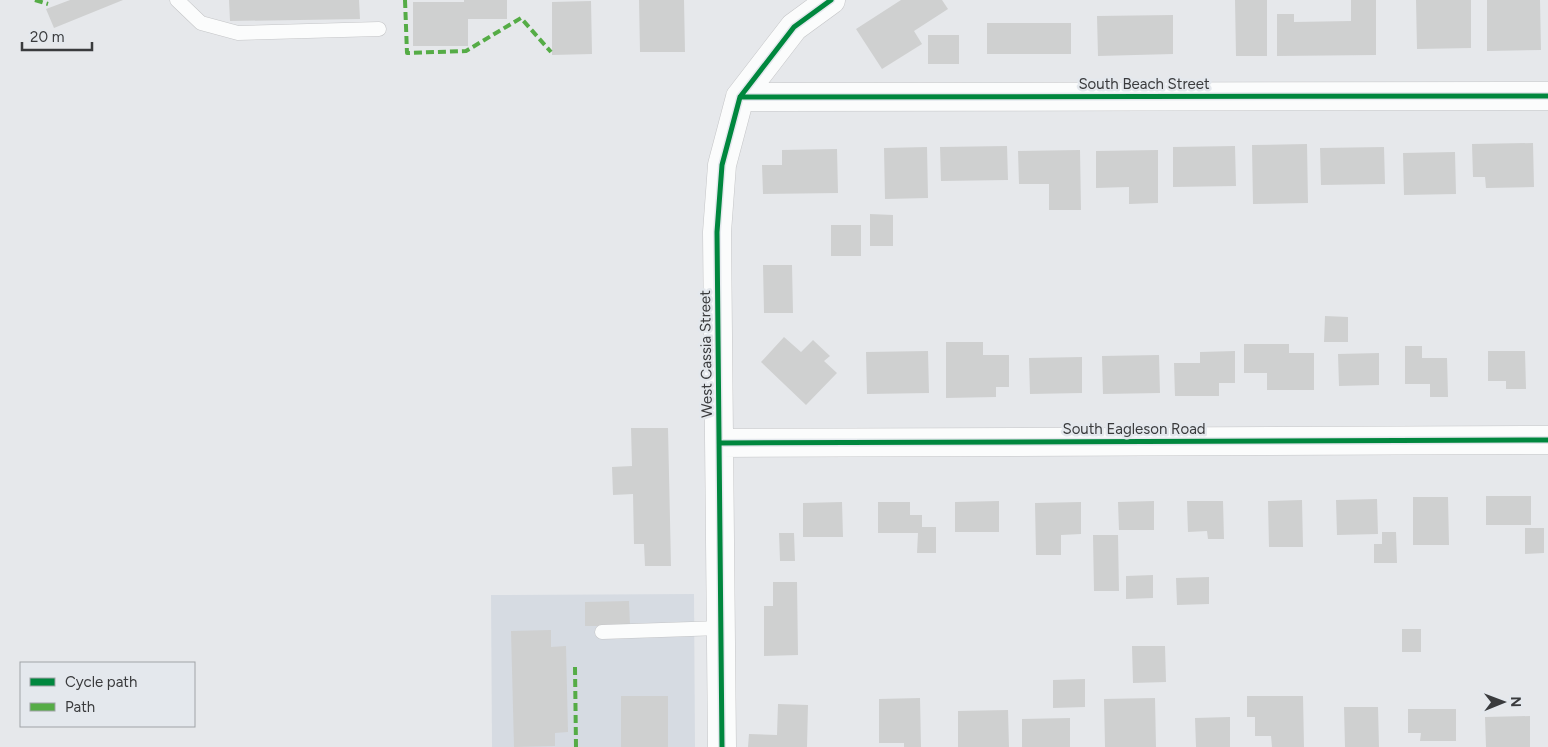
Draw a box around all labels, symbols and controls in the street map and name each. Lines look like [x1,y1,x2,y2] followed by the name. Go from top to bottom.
[22,20,92,52] scale bar
[30,28,64,46] text: 20 m
[1078,75,1210,93] street label: South Beach Street
[696,290,716,418] street label: West Cassia Street
[1062,420,1206,438] street label: South Eagleson Road
[20,662,195,727] legend
[65,673,137,691] text: Cycle path
[1478,677,1528,727] north arrow
[1507,696,1524,707] text: N
[65,698,95,716] text: Path

